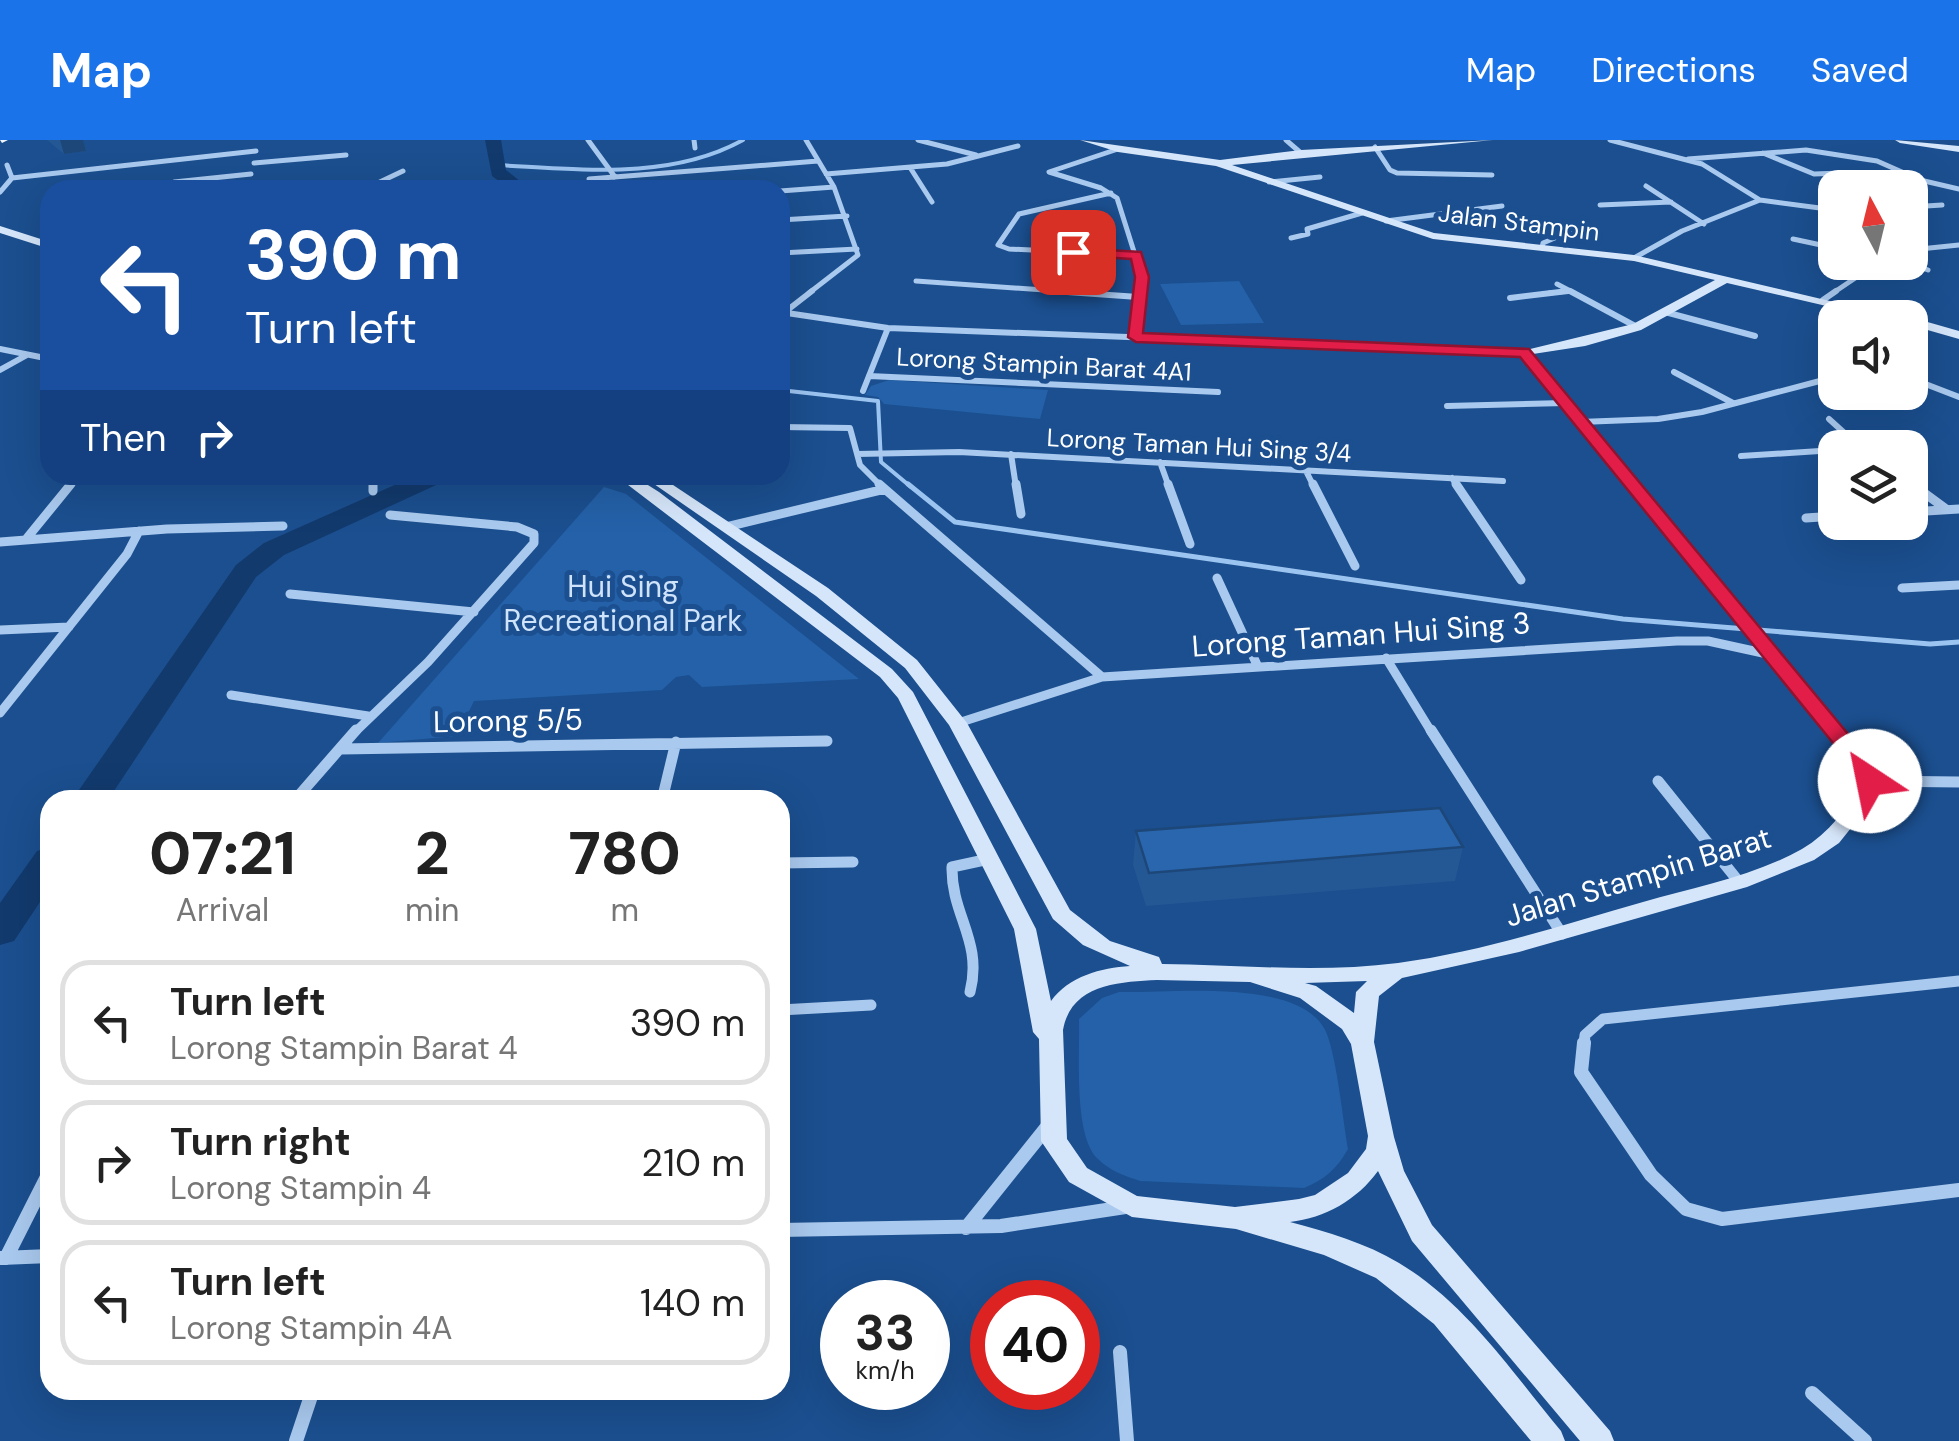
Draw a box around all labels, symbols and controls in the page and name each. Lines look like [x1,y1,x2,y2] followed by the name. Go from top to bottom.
[50,39,152,102] text: Map
[1466,47,1536,93] text: Map
[1591,47,1756,93] text: Directions
[1811,47,1909,93] text: Saved
[1818,170,1928,280] north arrow
[1818,170,1928,540] map controls
[1436,196,1602,249] street label: Jalan Stampin
[245,210,462,301] text: 390 m
[1031,210,1116,295] pin
[80,220,210,350] icon: left
[1046,225,1101,280] icon: arrive
[245,298,417,357] text: Turn left
[1818,300,1928,410] button: sound
[896,340,1192,389] street label: Lorong Stampin Barat 4A1
[187,410,242,465] icon: right
[80,413,167,463] text: Then
[1046,421,1352,470] street label: Lorong Taman Hui Sing 3/4
[1818,430,1928,540] button: layers
[504,567,742,640] park label: Hui Sing Recreational Park
[1190,603,1532,666] street label: Lorong Taman Hui Sing 3
[433,700,583,741] street label: Lorong 5/5
[1818,729,1922,833] position arrow
[149,814,296,893] text: 07:21
[415,814,450,893] text: 2
[569,814,681,893] text: 780
[1500,818,1776,936] street label: Jalan Stampin Barat
[176,889,269,931] text: Arrival
[405,889,459,931] text: min
[610,889,639,931] text: m
[170,977,326,1027] text: Turn left
[85,995,140,1050] icon: left
[630,998,745,1048] text: 390 m
[170,1027,518,1069] text: Lorong Stampin Barat 4
[170,1117,351,1167] text: Turn right
[85,1135,140,1190] icon: right
[641,1138,745,1188] text: 210 m
[170,1167,431,1209] text: Lorong Stampin 4
[170,1257,326,1307] text: Turn left
[85,1275,140,1330] icon: left
[640,1278,745,1328] text: 140 m
[970,1280,1100,1410] speed limit sign: 40
[855,1300,915,1366] text: 33
[170,1307,452,1349] text: Lorong Stampin 4A
[855,1354,915,1387] text: km/h

